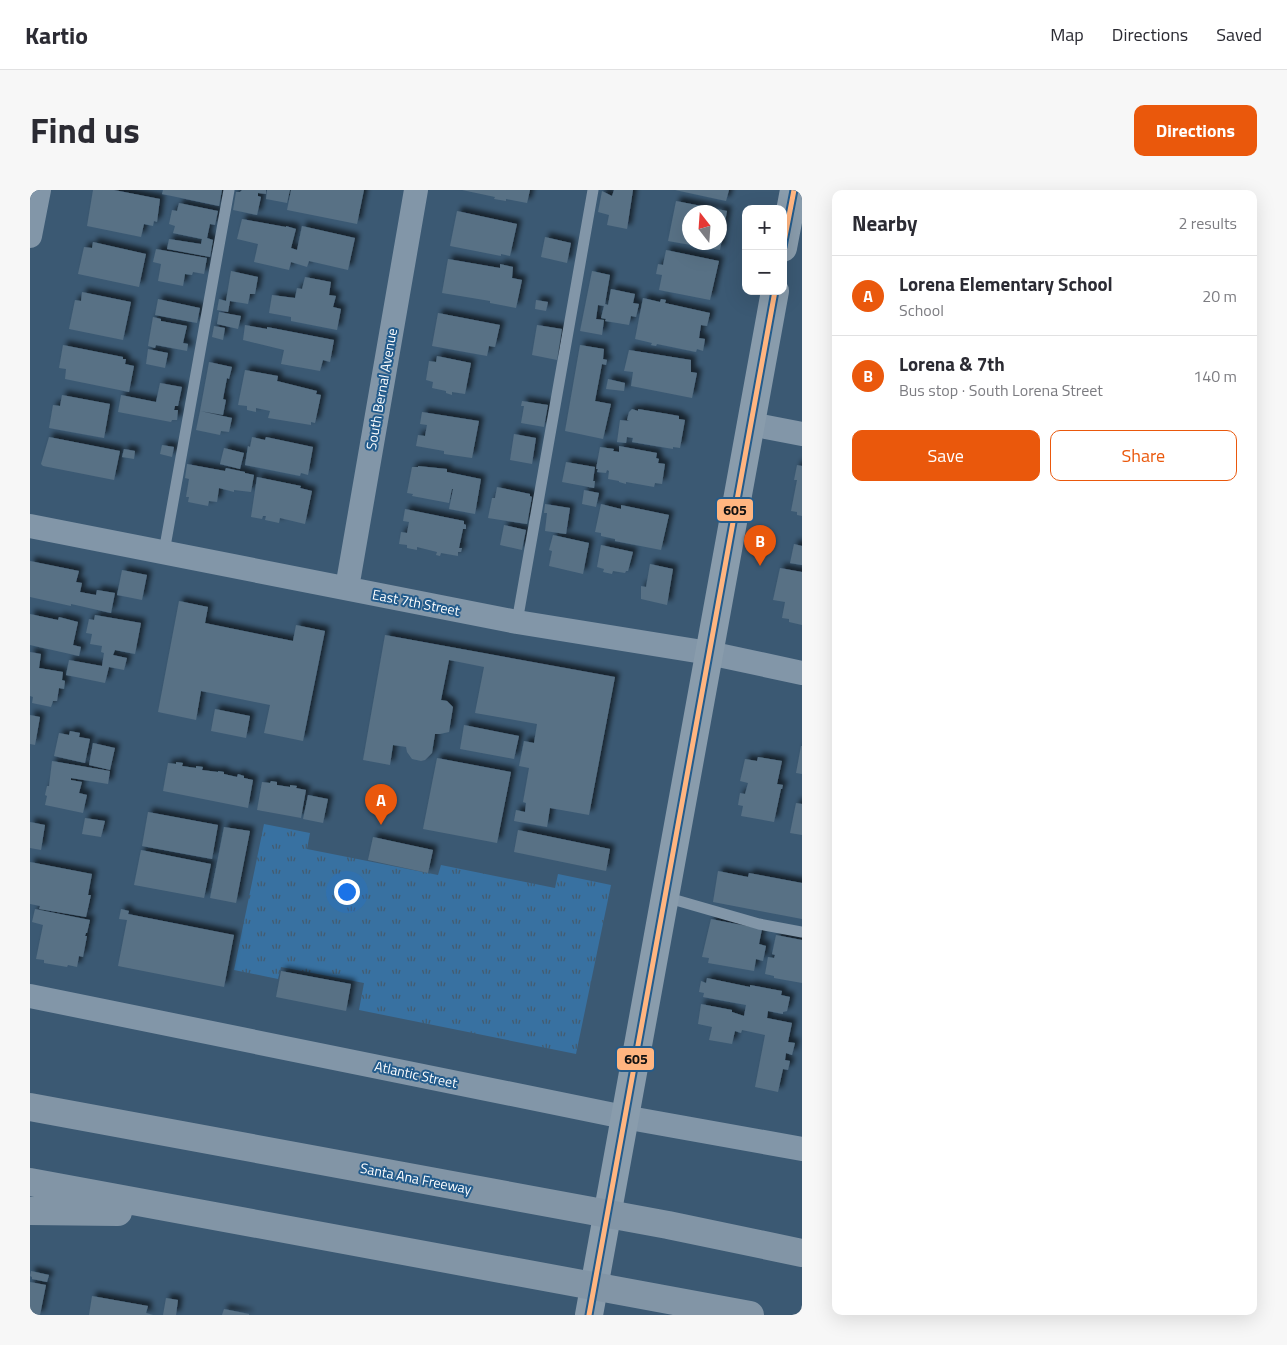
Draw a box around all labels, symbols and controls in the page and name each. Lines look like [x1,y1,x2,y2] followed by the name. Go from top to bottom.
[25,17,88,53] text: Kartio
[1050,21,1084,48] text: Map
[1112,21,1188,48] text: Directions
[1216,21,1262,48] text: Saved
[30,103,140,157] text: Find us
[1134,105,1257,156] button: Directions
[682,205,727,250] north arrow
[742,205,787,295] map controls
[742,205,787,250] button: +
[852,207,917,239] text: Nearby
[1178,211,1237,235] text: 2 results
[742,250,787,295] button: −
[899,269,1113,298] text: Lorena Elementary School
[863,284,873,308] text: A
[1202,284,1237,308] text: 20 m
[899,298,944,322] text: School
[360,327,402,451] street label: South Bernal Avenue
[899,349,1005,378] text: Lorena & 7th
[863,364,873,388] text: B
[1193,364,1237,388] text: 140 m
[899,378,1103,402] text: Bus stop · South Lorena Street
[852,430,1040,481] button: Save
[1050,430,1237,481] button: Share
[716,498,754,522] line badge: 605
[723,499,747,520] text: 605
[744,525,776,566] pin: B
[370,583,462,621] street label: East 7th Street
[365,784,397,825] pin: A
[334,879,360,905] your location
[616,1047,655,1071] line badge: 605
[624,1048,648,1069] text: 605
[373,1055,459,1093] street label: Atlantic Street
[358,1157,474,1199] street label: Santa Ana Freeway

